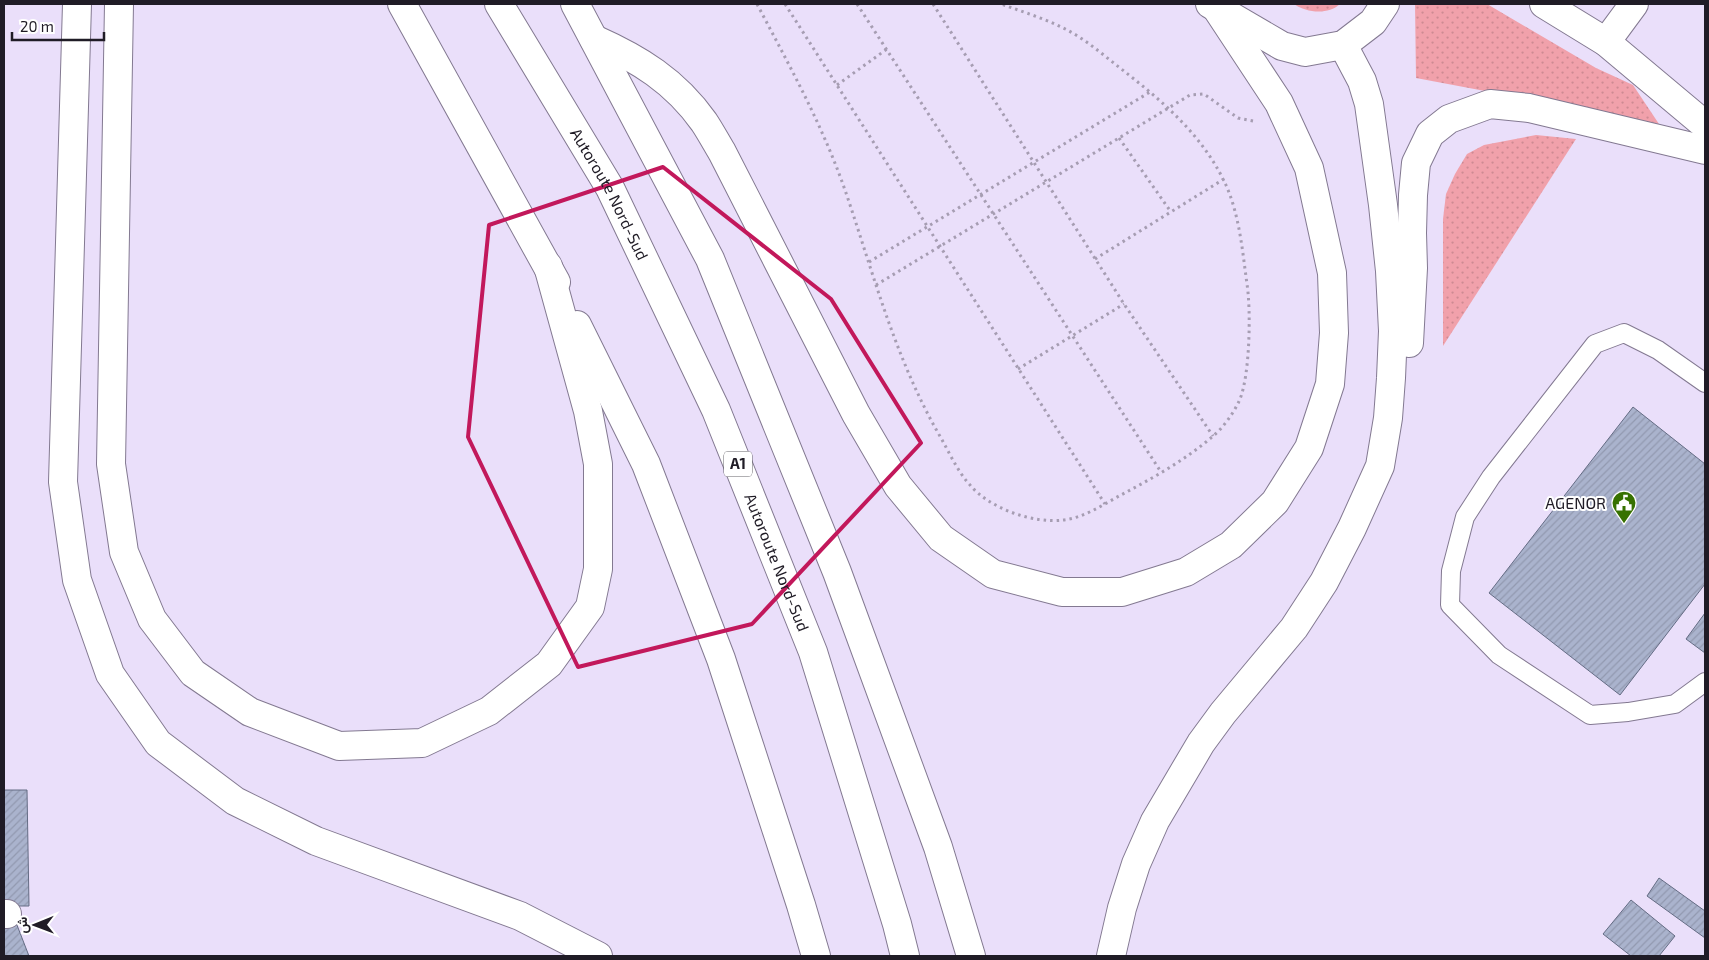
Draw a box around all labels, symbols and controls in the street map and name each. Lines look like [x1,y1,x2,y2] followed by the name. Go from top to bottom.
[12,10,105,42] scale bar
[20,17,54,35] text: 20 m
[567,124,653,263] street label: Autoroute Nord-Sud
[724,452,752,476] road number: A1
[741,490,814,634] street label: Autoroute Nord-Sud
[1611,490,1637,524] public building icon: AGENOR
[1545,493,1606,512] place label: AGENOR
[10,900,60,950] north arrow
[13,916,31,934] text: ش

